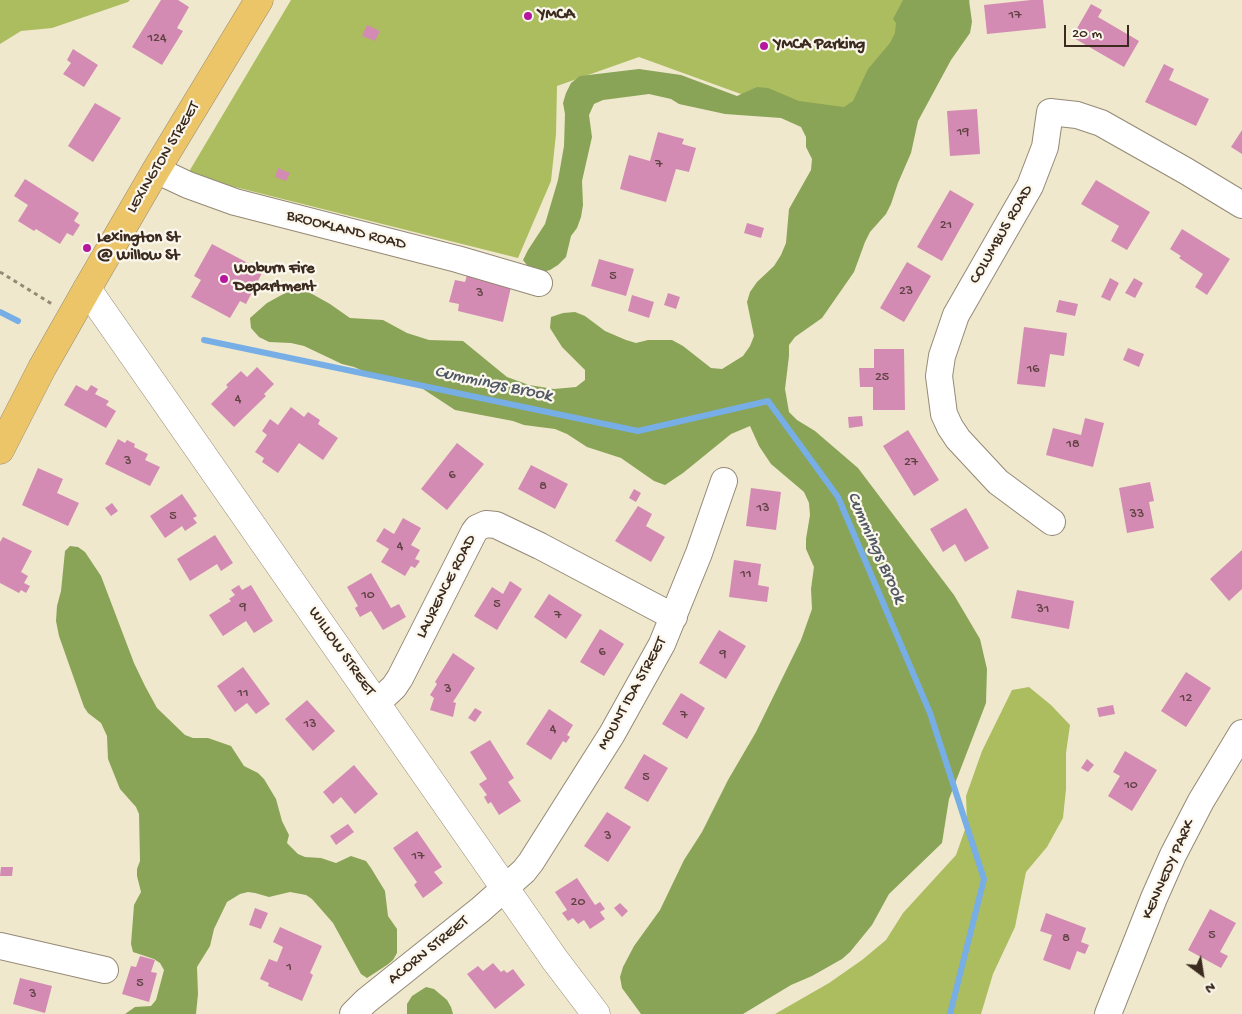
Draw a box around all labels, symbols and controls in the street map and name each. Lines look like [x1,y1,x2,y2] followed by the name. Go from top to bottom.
[538,6,575,26] place label: YMCA
[1009,8,1021,24] house number: 17
[522,10,534,22] marker: YMCA
[1067,15,1132,47] scale bar
[1072,25,1102,43] text: 20 m
[147,31,167,47] house number: 124
[774,36,865,56] place label: YMCA Parking
[758,40,770,52] marker: YMCA Parking
[123,99,205,217] street label: LEXINGTON STREET
[957,125,969,141] house number: 19
[655,157,663,173] house number: 7
[966,182,1038,288] street label: COLUMBUS ROAD
[284,207,408,255] street label: BROOKLAND ROAD
[940,218,952,234] house number: 21
[97,229,180,267] place label: Lexington St @ Willow St
[81,242,93,254] marker: Lexington St @ Willow St
[234,260,315,298] place label: Woburn Fire Department
[609,269,617,285] house number: 5
[218,273,230,285] marker: Woburn Fire Department
[899,284,913,300] house number: 23
[476,286,484,302] house number: 3
[432,362,554,408] water label: Cummings Brook
[1027,362,1039,378] house number: 16
[875,370,889,386] house number: 25
[235,392,241,408] house number: 4
[1066,437,1080,453] house number: 18
[124,454,132,470] house number: 3
[904,455,918,471] house number: 27
[448,468,456,484] house number: 6
[539,479,547,495] house number: 8
[841,489,909,607] water label: Cummings Brook
[757,501,769,517] house number: 13
[1130,507,1144,523] house number: 33
[169,509,177,525] house number: 5
[413,532,481,642] street label: LAURENCE ROAD
[397,539,403,555] house number: 4
[740,567,752,583] house number: 11
[361,588,375,604] house number: 10
[493,597,501,613] house number: 5
[239,600,247,616] house number: 9
[1037,602,1049,618] house number: 31
[303,604,379,700] street label: WILLOW STREET
[554,608,562,624] house number: 7
[594,634,672,754] street label: MOUNT IDA STREET
[598,645,606,661] house number: 6
[719,647,727,663] house number: 9
[444,682,452,698] house number: 3
[237,686,249,702] house number: 11
[1180,691,1192,707] house number: 12
[680,708,688,724] house number: 7
[304,717,316,733] house number: 13
[550,722,556,738] house number: 4
[642,770,650,786] house number: 5
[1124,778,1138,794] house number: 10
[1139,817,1199,923] street label: KENNEDY PARK
[604,829,612,845] house number: 3
[412,849,424,865] house number: 17
[571,895,585,911] house number: 20
[385,913,473,989] street label: ACORN STREET
[1208,928,1216,944] house number: 5
[1062,931,1070,947] house number: 8
[1177,949,1227,999] north arrow
[286,960,292,976] house number: 1
[136,976,144,992] house number: 5
[1202,978,1218,997] text: N
[29,987,37,1003] house number: 3

